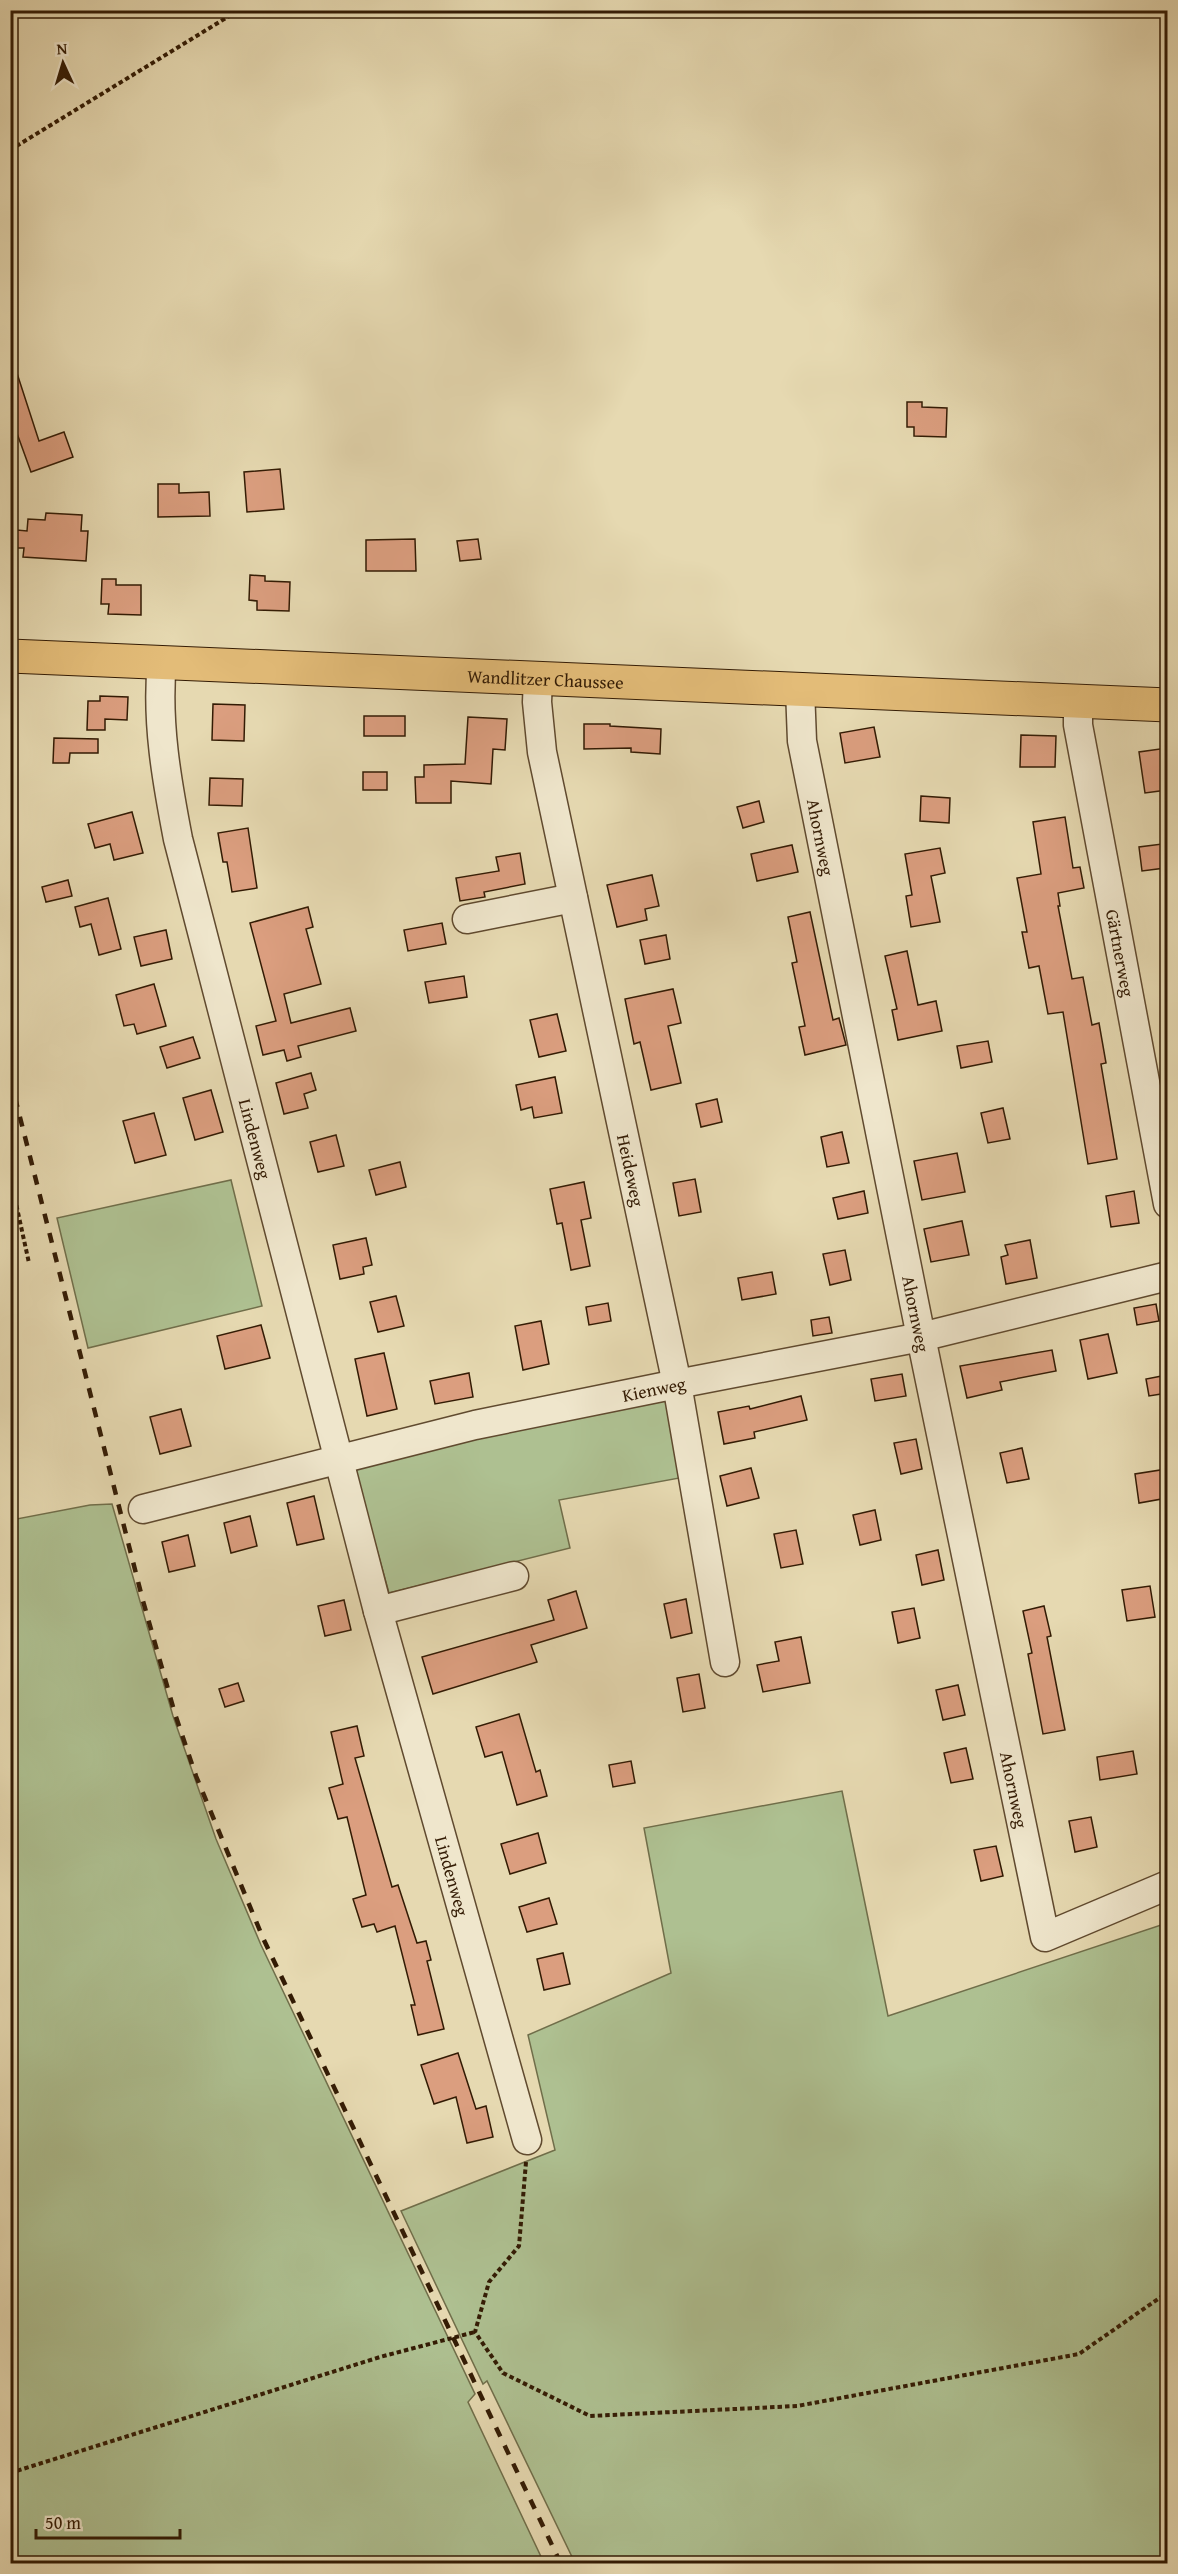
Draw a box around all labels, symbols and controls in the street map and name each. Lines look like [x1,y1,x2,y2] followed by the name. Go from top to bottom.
[33,33,93,93] north arrow
[56,36,68,60] text: N
[467,662,624,695] street label: Wandlitzer Chaussee
[800,796,842,878] street label: Ahornweg
[1099,907,1142,999] street label: Gärtnerweg
[232,1096,279,1182] street label: Lindenweg
[610,1132,652,1209] street label: Heideweg
[896,1273,937,1354] street label: Ahornweg
[620,1369,688,1408] street label: Kienweg
[993,1749,1036,1830] street label: Ahornweg
[428,1833,477,1919] street label: Lindenweg
[36,2502,180,2540] scale bar
[45,2509,81,2536] text: 50 m

